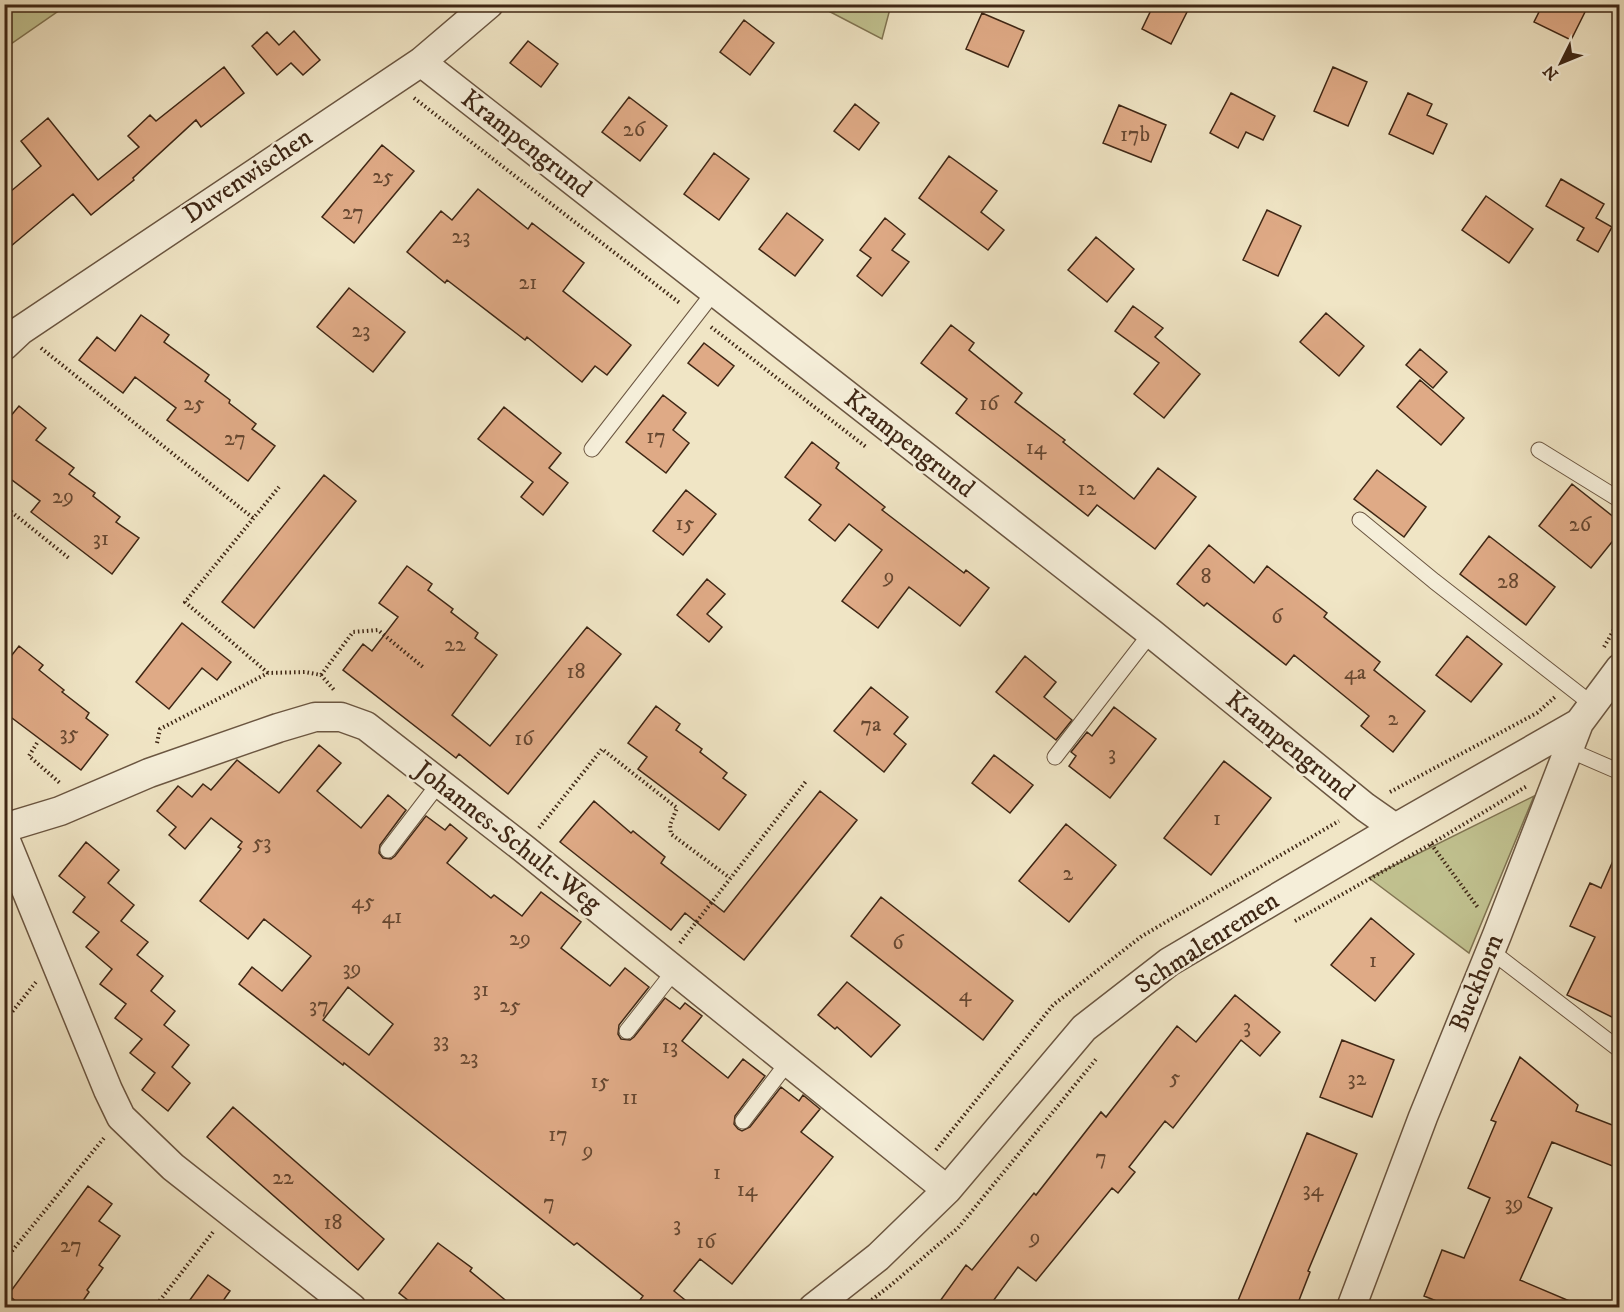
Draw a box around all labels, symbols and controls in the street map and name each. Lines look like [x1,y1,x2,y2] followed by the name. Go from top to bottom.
[1531,33,1591,93] north arrow
[1539,61,1563,84] text: N
[454,83,598,205] street label: Krampengrund
[623,116,647,143] house number: 26
[177,121,319,231] street label: Duvenwischen
[1120,121,1150,148] house number: 17b
[372,163,394,190] house number: 25
[342,199,364,226] house number: 27
[451,223,471,250] house number: 23
[519,269,537,296] house number: 21
[351,317,371,344] house number: 23
[837,383,981,505] street label: Krampengrund
[183,390,205,417] house number: 25
[979,390,1000,417] house number: 16
[646,423,666,450] house number: 17
[224,425,246,452] house number: 27
[1026,434,1048,461] house number: 14
[1078,475,1097,502] house number: 12
[52,483,74,510] house number: 29
[676,510,695,537] house number: 15
[1569,511,1593,538] house number: 26
[93,525,109,552] house number: 31
[883,563,894,590] house number: 9
[1200,563,1212,590] house number: 8
[1497,568,1519,595] house number: 28
[1271,603,1284,630] house number: 6
[444,631,466,658] house number: 22
[566,658,586,685] house number: 18
[1344,659,1367,686] house number: 4a
[1218,684,1362,808] street label: Krampengrund
[1388,705,1399,732] house number: 2
[861,711,882,738] house number: 7a
[59,720,79,747] house number: 35
[514,725,535,752] house number: 16
[1108,740,1116,767] house number: 3
[407,753,608,920] street label: Johannes-Schult-Weg
[1213,805,1221,832] house number: 1
[252,829,272,856] house number: 53
[1063,860,1074,887] house number: 2
[1129,884,1286,1002] street label: Schmalenremen
[351,888,375,915] house number: 45
[382,903,402,930] house number: 41
[509,925,531,952] house number: 29
[892,929,905,956] house number: 6
[1443,929,1512,1037] street label: Buckhorn
[1369,947,1377,974] house number: 1
[342,955,362,982] house number: 39
[473,976,489,1003] house number: 31
[959,981,973,1008] house number: 4
[309,992,329,1019] house number: 37
[499,992,521,1019] house number: 25
[1243,1013,1251,1040] house number: 3
[433,1027,449,1054] house number: 33
[662,1033,678,1060] house number: 13
[459,1044,479,1071] house number: 23
[1170,1064,1181,1091] house number: 5
[1347,1065,1367,1092] house number: 32
[591,1068,610,1095] house number: 15
[622,1084,638,1111] house number: 11
[548,1121,568,1148] house number: 17
[582,1137,593,1164] house number: 9
[1095,1144,1107,1171] house number: 7
[713,1159,721,1186] house number: 1
[272,1164,294,1191] house number: 22
[737,1176,759,1203] house number: 14
[1303,1176,1325,1203] house number: 34
[543,1189,555,1216] house number: 7
[1504,1190,1524,1217] house number: 39
[323,1209,343,1236] house number: 18
[673,1211,681,1238] house number: 3
[1029,1224,1040,1251] house number: 9
[696,1228,717,1255] house number: 16
[60,1232,82,1259] house number: 27

